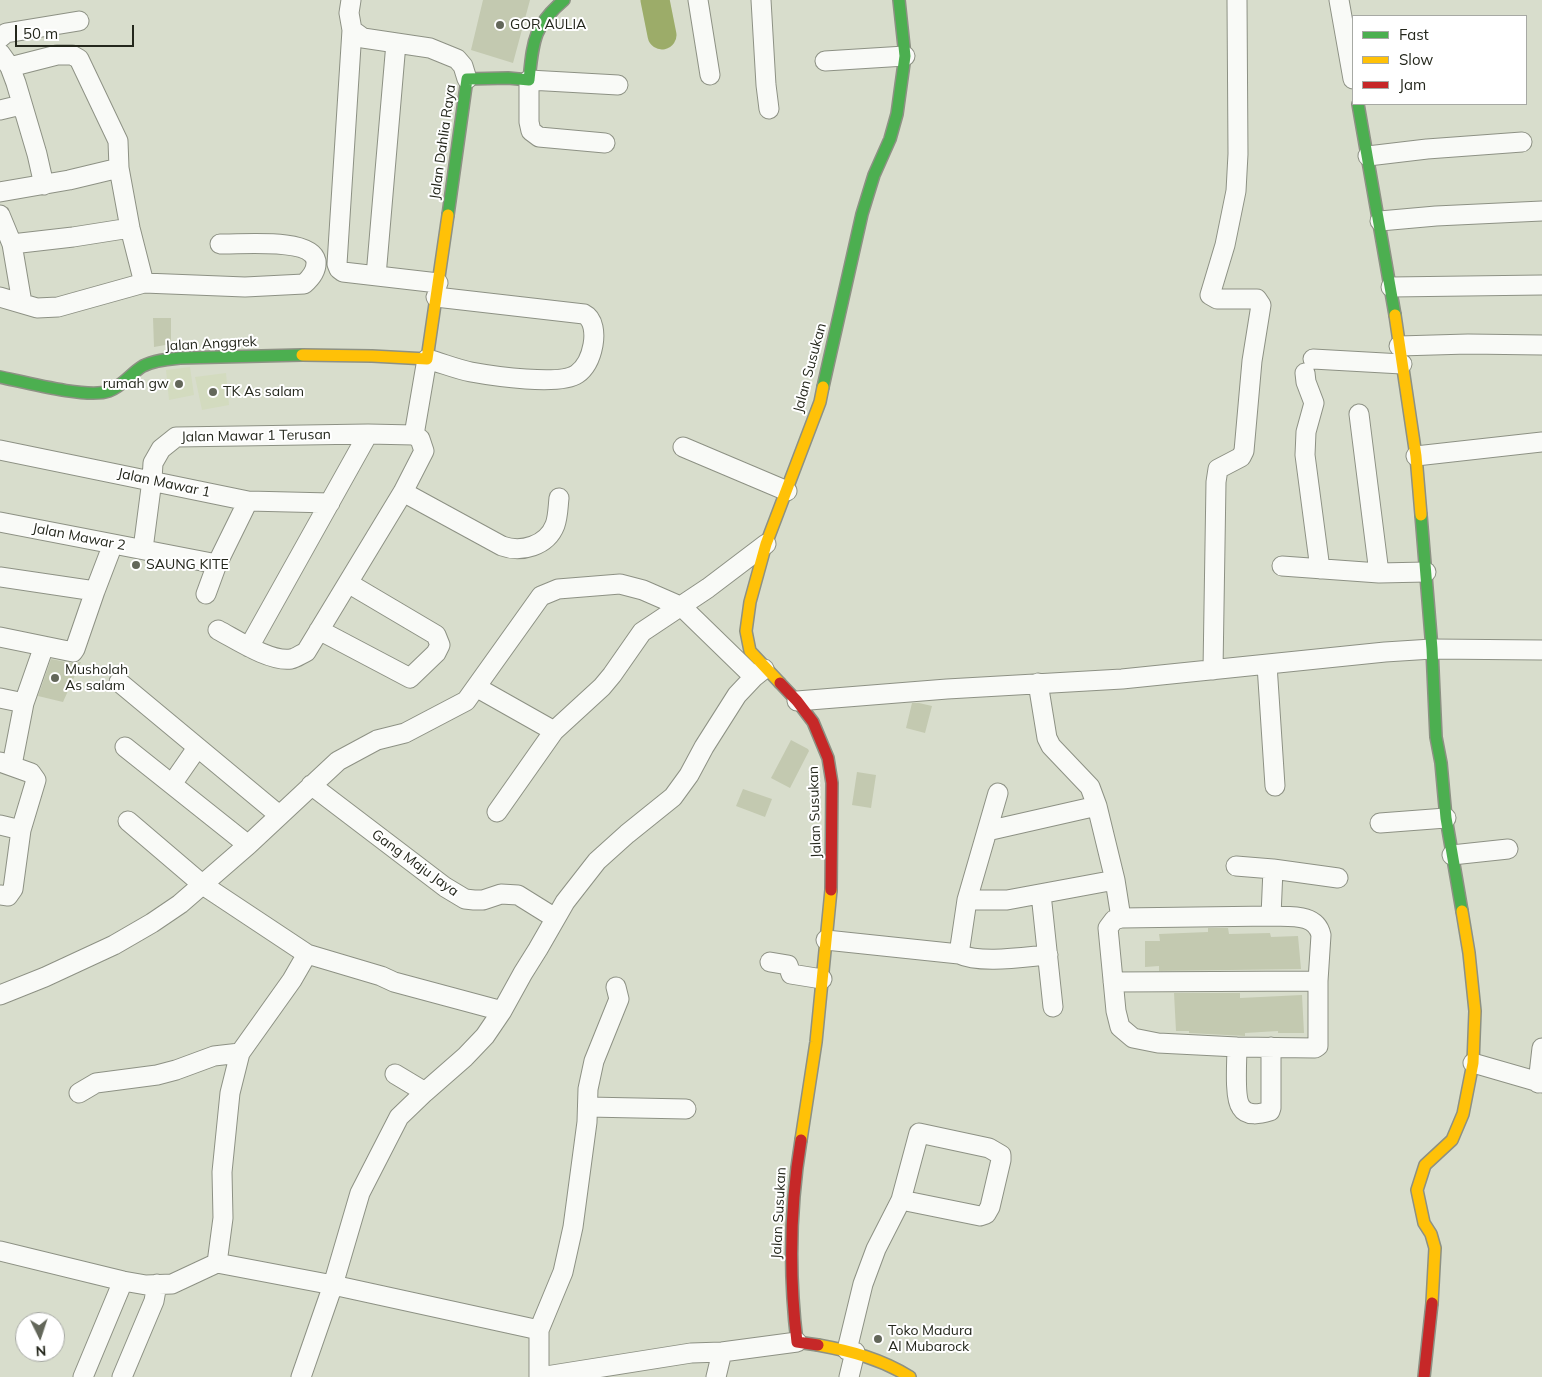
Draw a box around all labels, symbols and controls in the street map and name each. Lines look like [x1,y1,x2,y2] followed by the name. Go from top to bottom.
[18,15,136,47] scale bar
[1352,15,1527,105] legend
[510,17,586,33] place label: GOR AULIA
[494,19,506,31] marker: GOR AULIA
[23,24,58,43] text: 50 m
[1399,25,1429,44] text: Fast
[1399,50,1433,69] text: Slow
[1399,75,1426,94] text: Jam
[427,83,459,201] street label: Jalan Dahlia Raya
[790,321,830,415] street label: Jalan Susukan
[165,333,257,355] street label: Jalan Anggrek
[103,376,169,392] place label: rumah gw
[173,378,185,390] marker: rumah gw
[223,384,304,400] place label: TK As salam
[207,386,219,398] marker: TK As salam
[181,426,331,446] street label: Jalan Mawar 1 Terusan
[116,465,212,501] street label: Jalan Mawar 1
[31,520,127,554] street label: Jalan Mawar 2
[146,557,229,573] place label: SAUNG KITE
[130,559,142,571] marker: SAUNG KITE
[65,662,128,694] place label: Musholah As salam
[49,672,61,684] marker: Musholah As salam
[805,766,825,858] street label: Jalan Susukan
[368,826,462,900] street label: Gang Maju Jaya
[768,1167,790,1259] street label: Jalan Susukan
[15,1312,65,1362] north arrow
[888,1323,972,1355] place label: Toko Madura Al Mubarock
[872,1333,884,1345] marker: Toko Madura Al Mubarock
[35,1342,47,1360] text: N

